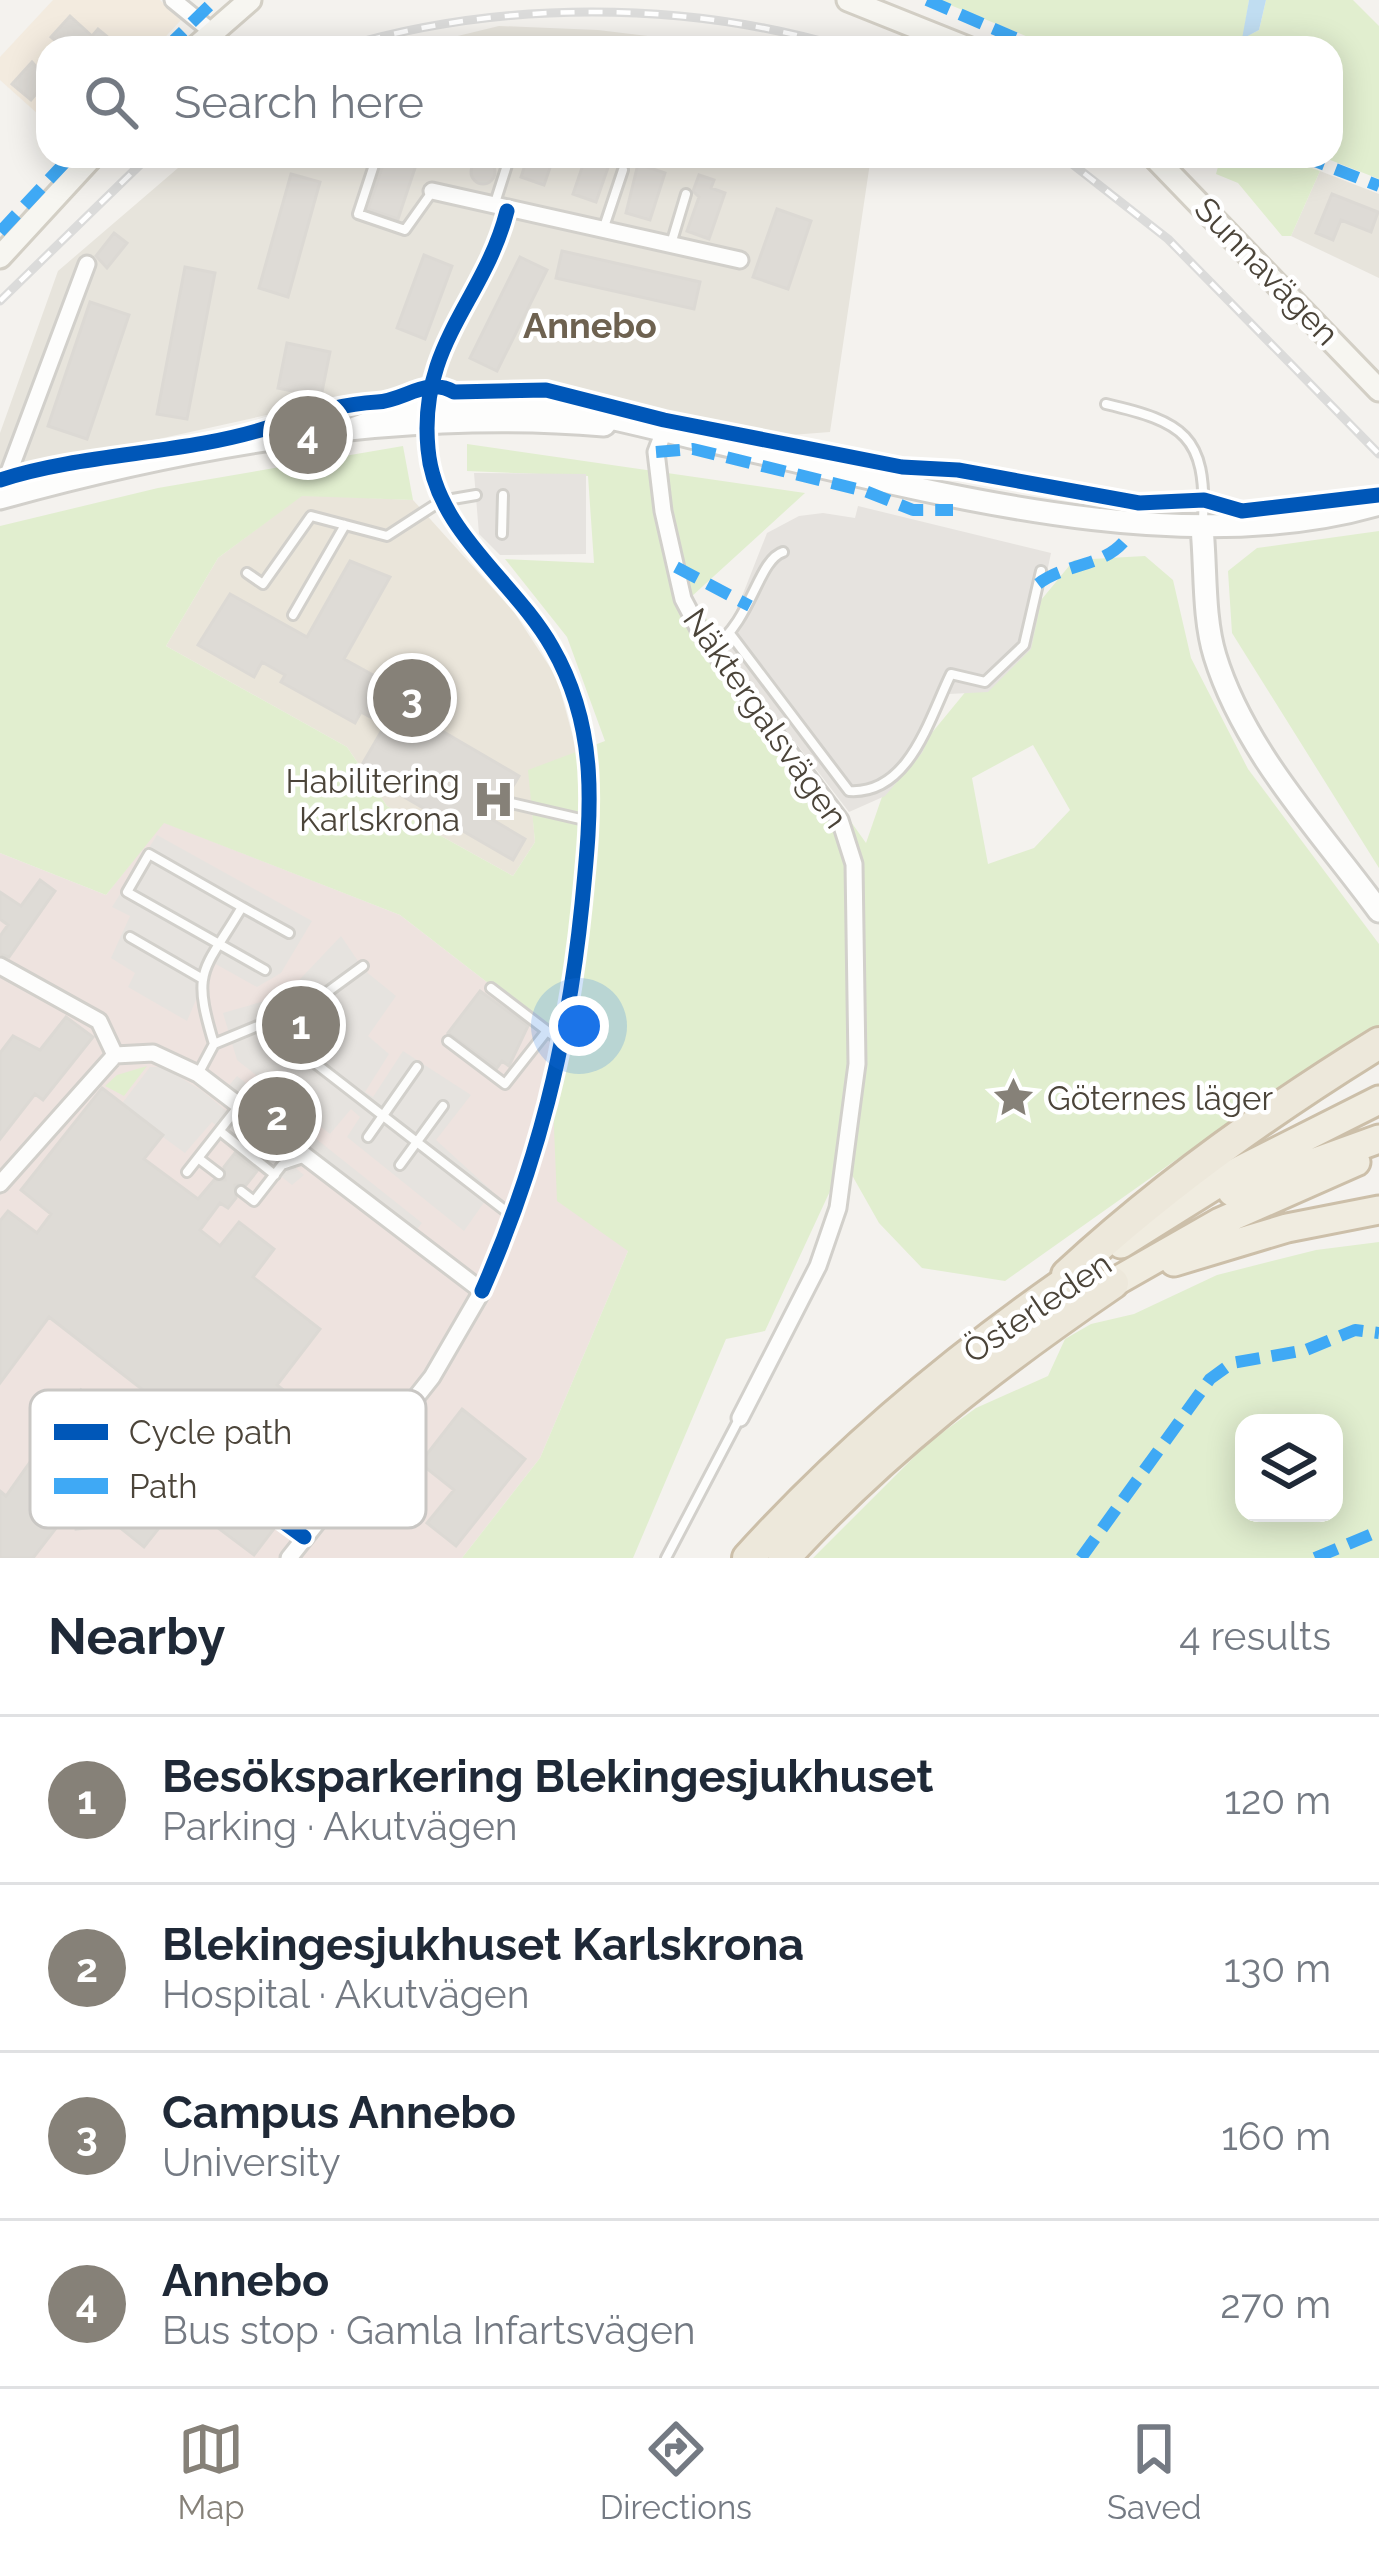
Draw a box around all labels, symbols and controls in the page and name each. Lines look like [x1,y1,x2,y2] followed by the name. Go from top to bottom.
[36,36,1343,168] search box
[78,69,144,135] icon: search
[174,76,424,129] text: Search here
[1187,190,1347,353] street label: Sunnavägen
[523,304,657,346] district label: Annebo
[269,390,347,480] pin: 4
[675,601,856,836] street label: Näktergalsvägen
[373,653,451,743] pin: 3
[286,762,460,839] place label: Habilitering Karlskrona
[471,777,517,823] hospital icon: Habilitering Karlskrona
[262,980,340,1070] pin: 1
[549,996,609,1056] your location
[238,1071,316,1161] pin: 2
[990,1075,1036,1121] place icon: Göternes läger
[1047,1079,1273,1118] place label: Göternes läger
[955,1243,1119,1371] street label: Österleden
[30,1390,426,1528] legend
[129,1413,292,1452] text: Cycle path
[1235,1414,1343,1522] map controls
[1235,1414,1343,1522] button: layers
[129,1467,198,1506] text: Path
[48,1606,225,1666] text: Nearby
[1179,1613,1331,1659] text: 4 results
[162,1750,933,1803] text: Besöksparkering Blekingesjukhuset
[77,1777,97,1823] text: 1
[1224,1777,1331,1823] text: 120 m
[162,1803,518,1849] text: Parking · Akutvägen
[162,1918,804,1971] text: Blekingesjukhuset Karlskrona
[76,1945,98,1991] text: 2
[1224,1945,1331,1991] text: 130 m
[162,1971,529,2017] text: Hospital · Akutvägen
[162,2086,516,2139] text: Campus Annebo
[76,2113,98,2159] text: 3
[1221,2113,1331,2159] text: 160 m
[162,2139,341,2185] text: University
[162,2254,329,2307] text: Annebo
[76,2281,98,2327] text: 4
[1220,2281,1331,2327] text: 270 m
[162,2307,696,2353] text: Bus stop · Gamla Infartsvägen
[178,2416,245,2527] tab: Map
[600,2416,752,2527] tab: Directions
[1107,2416,1201,2527] tab: Saved

